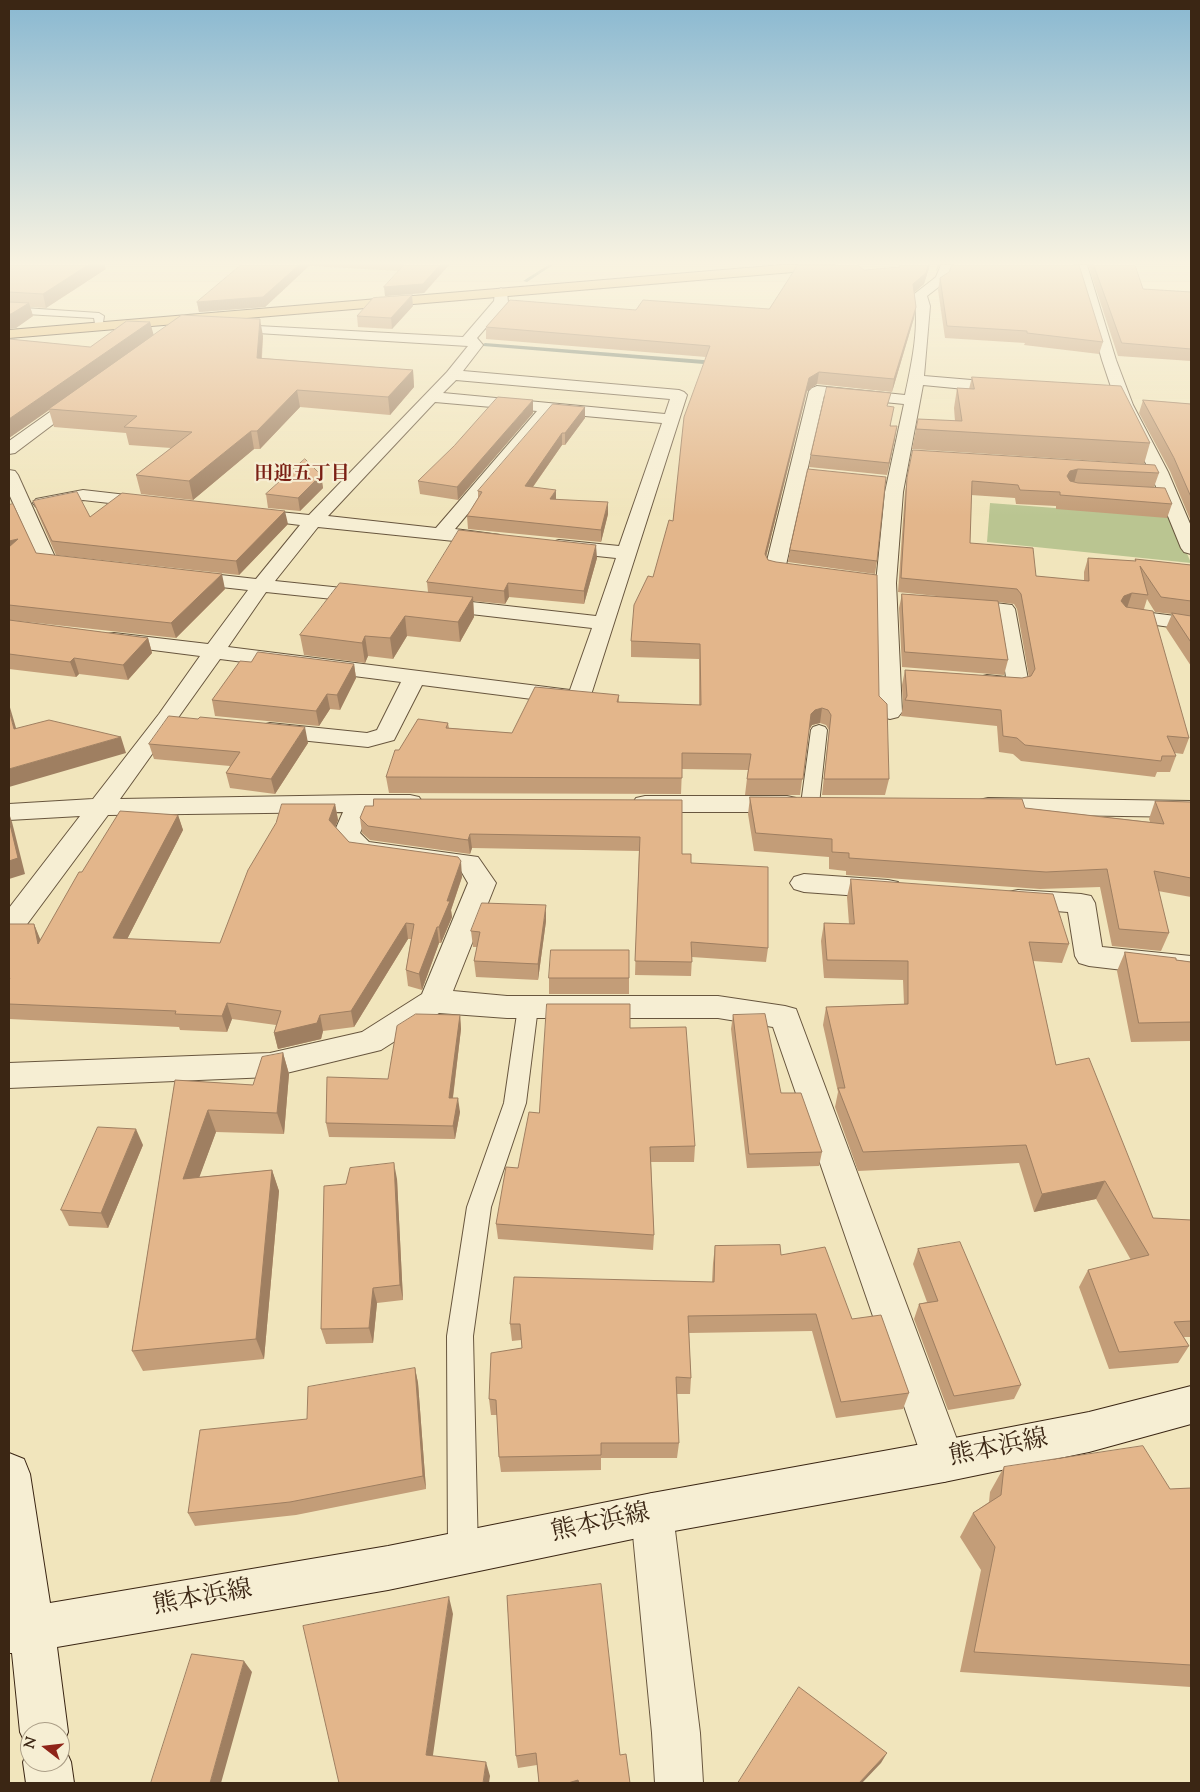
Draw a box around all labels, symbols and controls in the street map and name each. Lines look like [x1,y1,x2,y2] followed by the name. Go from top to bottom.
[255,465,349,487] district label: 田迎五丁目
[947,1426,1051,1474] street label: 熊本浜線
[549,1500,653,1550] street label: 熊本浜線
[151,1577,255,1623] street label: 熊本浜線
[20,1722,70,1772] north arrow
[20,1735,43,1751] text: N

